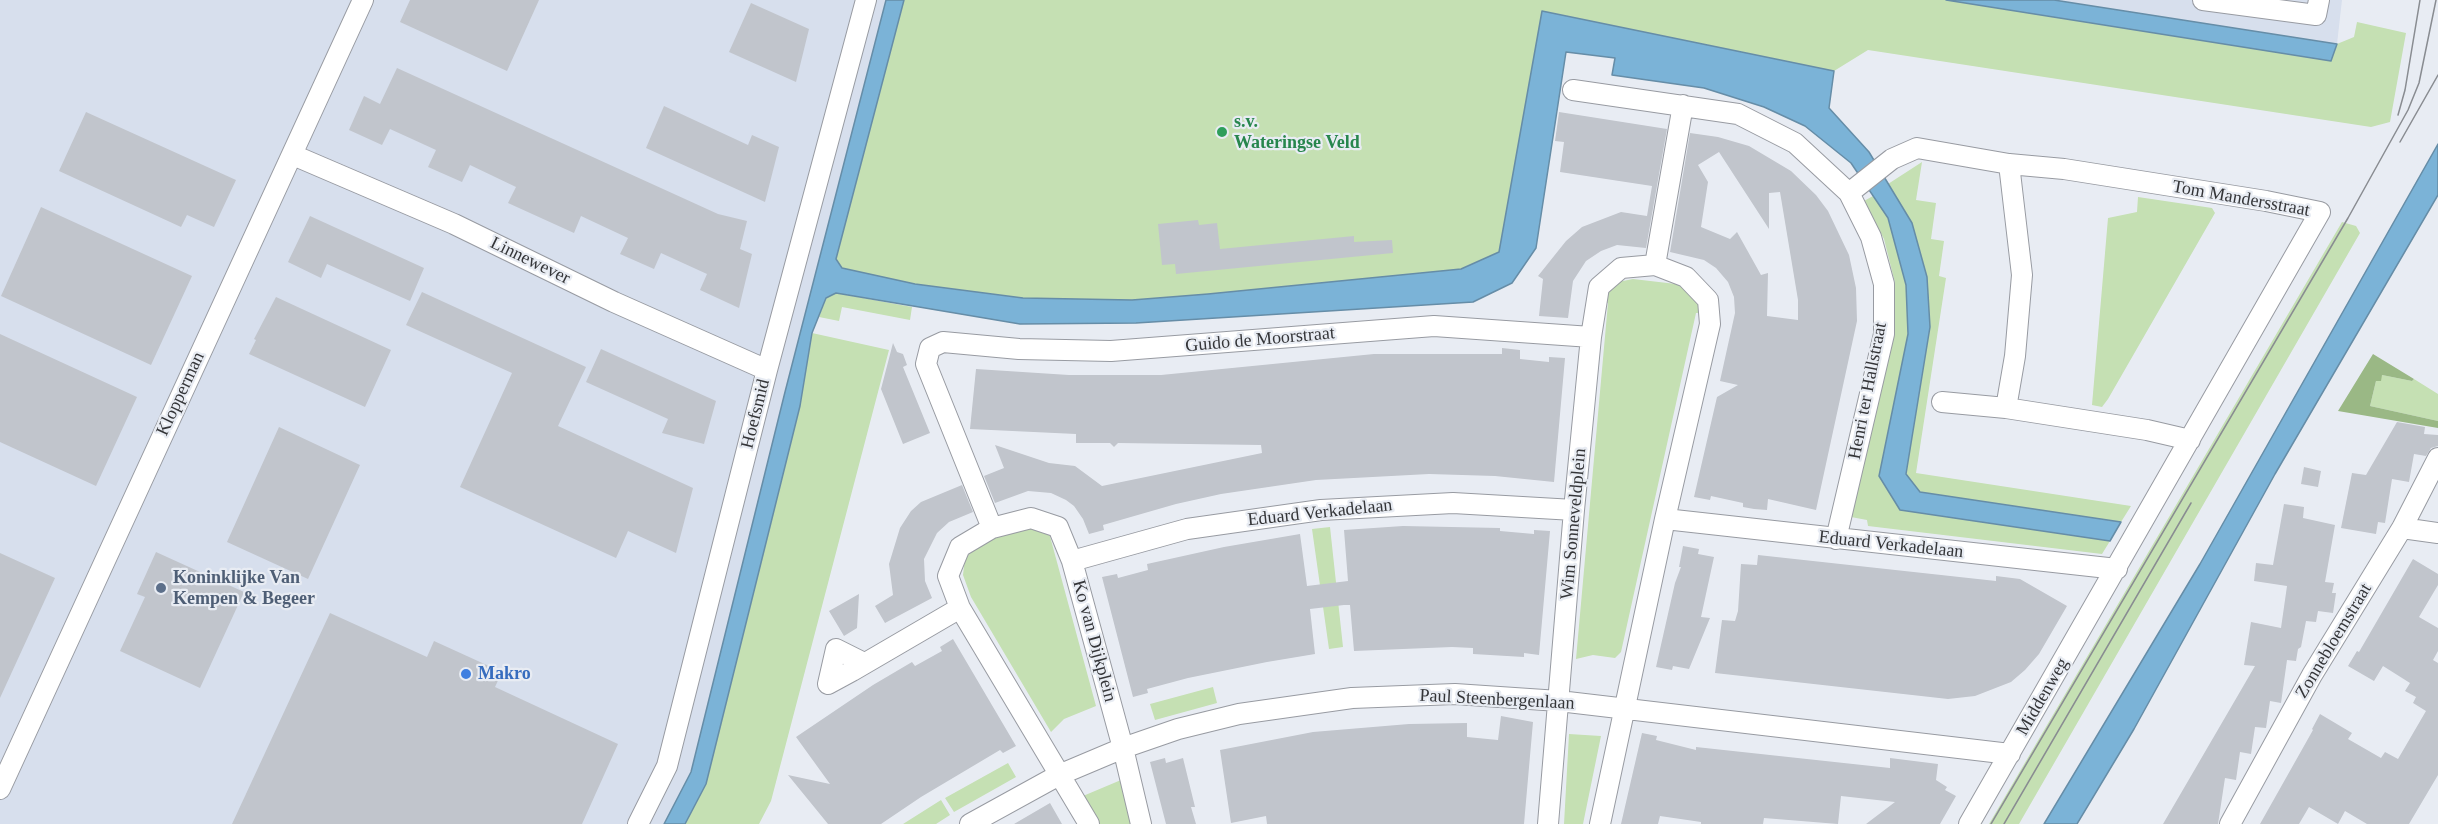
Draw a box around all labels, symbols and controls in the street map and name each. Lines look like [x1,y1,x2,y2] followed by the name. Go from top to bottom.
[1234,111,1360,154] place label: s.v. Wateringse Veld
[1215,125,1229,139] marker: s.v. Wateringse Veld
[2171,176,2311,222] street label: Tom Mandersstraat
[487,232,573,290] street label: Linnewever
[1844,321,1892,461] street label: Henri ter Hallstraat
[1184,323,1336,357] street label: Guido de Moorstraat
[152,349,210,439] street label: Klopperman
[737,377,775,451] street label: Hoefsmid
[1557,447,1591,601] street label: Wim Sonneveldplein
[1247,495,1393,531] street label: Eduard Verkadelaan
[1818,527,1964,563] street label: Eduard Verkadelaan
[173,567,315,610] place label: Koninklijke Van Kempen & Begeer
[1067,578,1121,704] street label: Ko van Dijkplein
[2291,580,2377,702] street label: Zonnebloemstraat
[154,581,168,595] marker: Koninklijke Van Kempen & Begeer
[2012,654,2074,740] street label: Middenweg
[478,663,531,685] place label: Makro
[459,667,473,681] marker: Makro
[1419,685,1575,715] street label: Paul Steenbergenlaan

